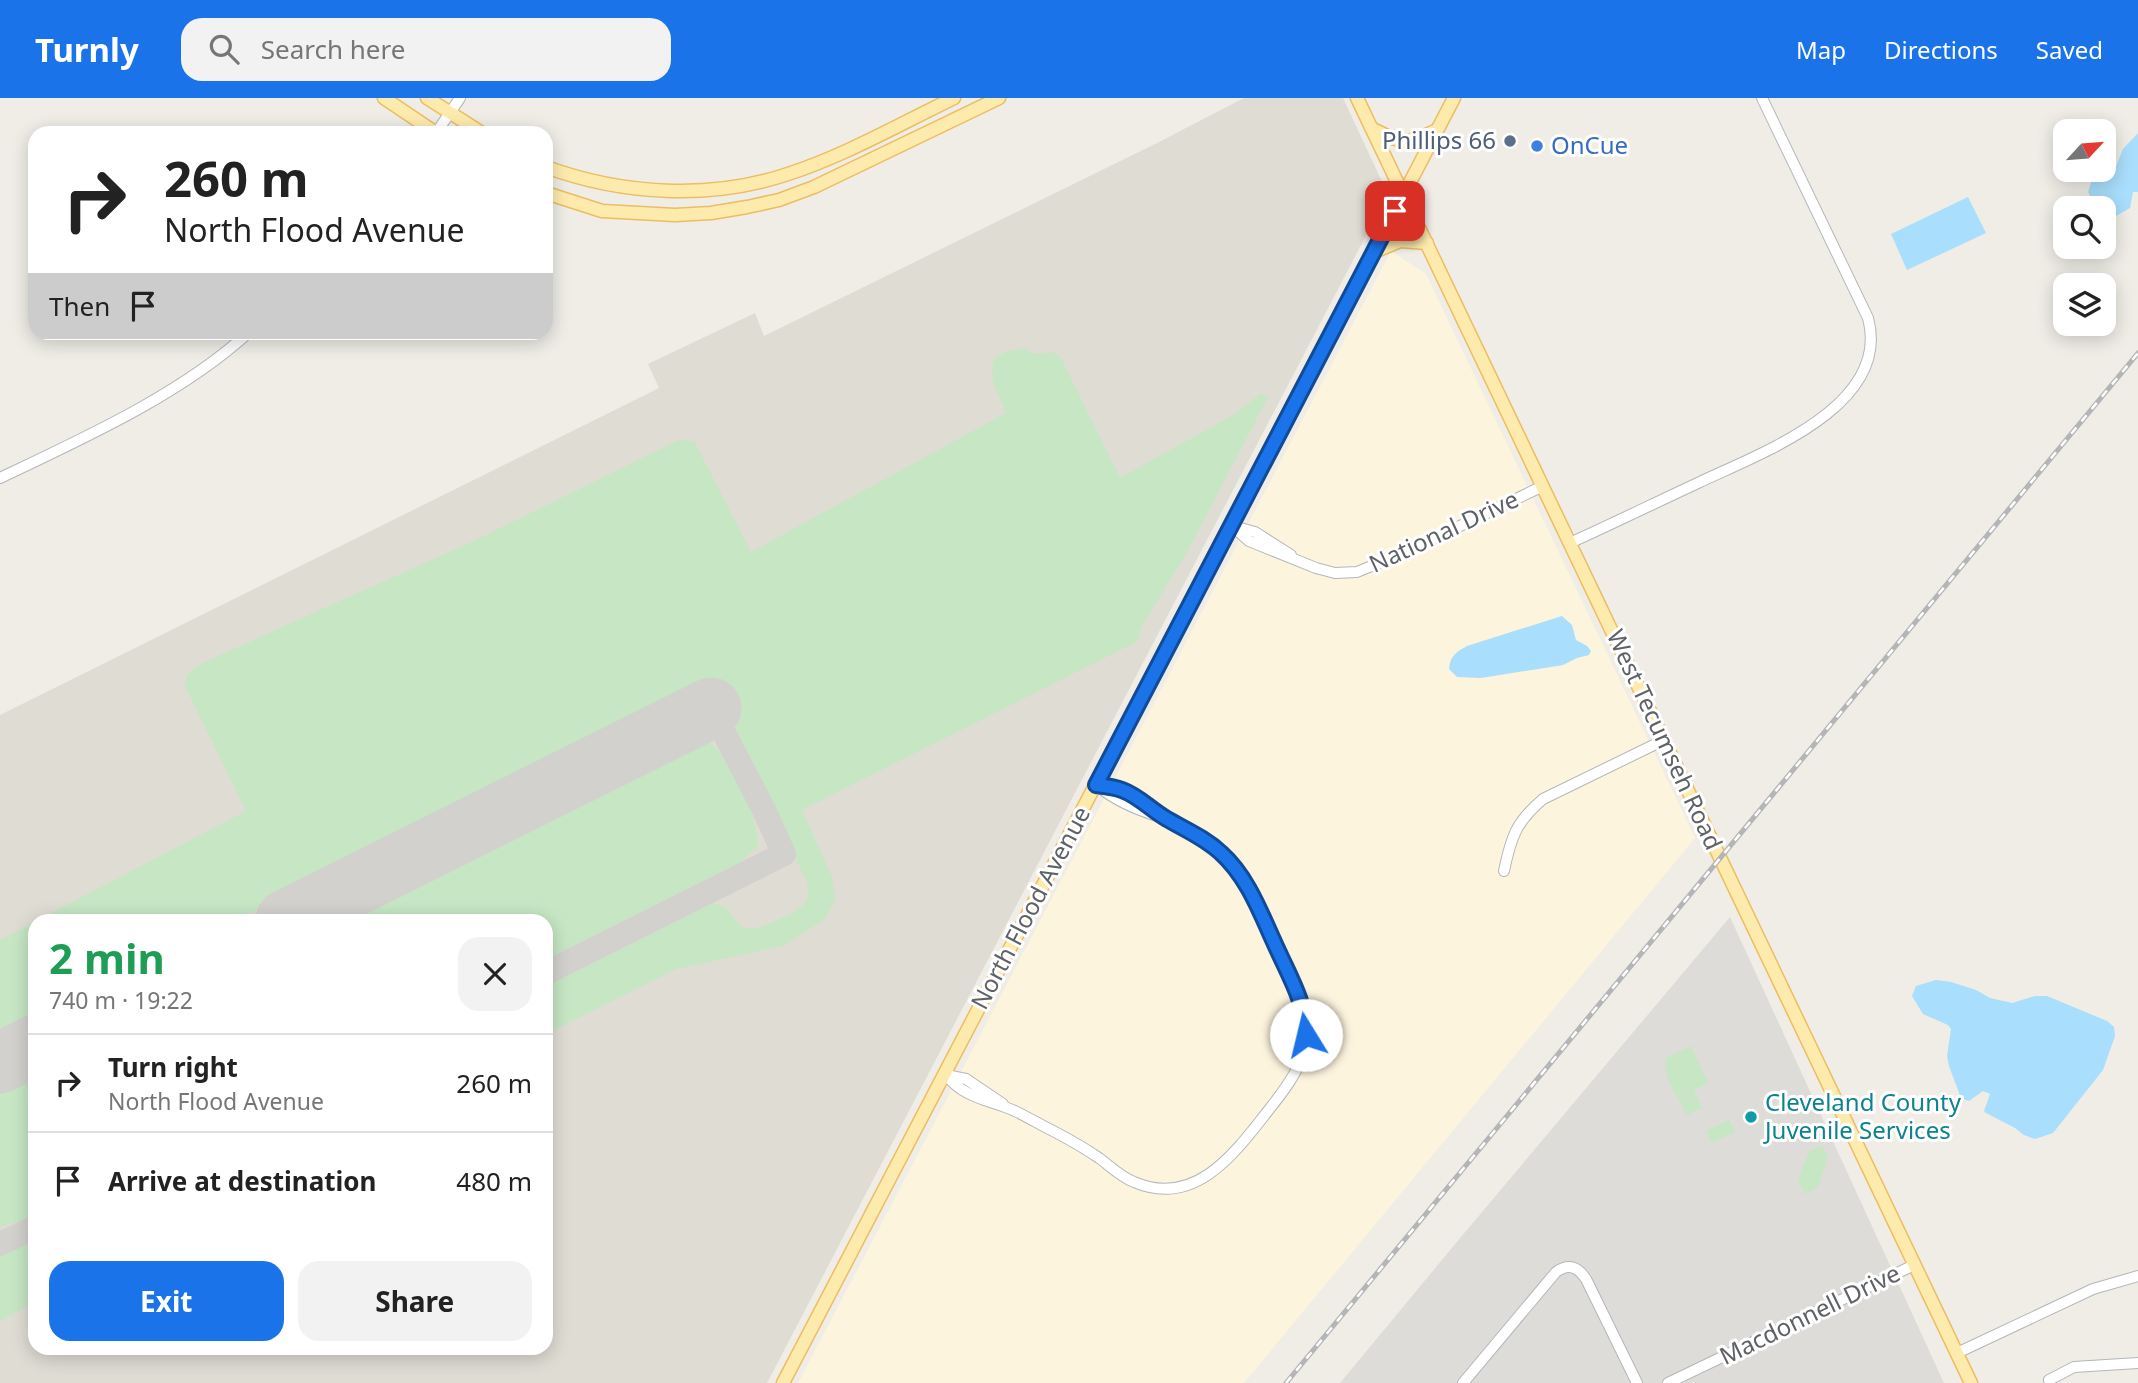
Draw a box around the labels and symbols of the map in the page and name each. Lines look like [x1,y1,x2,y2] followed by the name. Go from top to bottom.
[2053,119,2116,182] north arrow
[1382,123,1496,156] place label: Phillips 66
[1551,128,1628,161] place label: OnCue
[1502,133,1518,149] marker: Phillips 66
[1529,138,1545,154] marker: OnCue
[1365,181,1425,241] pin
[1363,482,1523,580] street label: National Drive
[1600,624,1731,855] street label: West Tecumseh Road
[962,800,1097,1015] street label: North Flood Avenue
[1269,998,1343,1072] position arrow
[1763,1085,1962,1146] place label: Cleveland County Juvenile Services
[1743,1109,1759,1125] marker: Cleveland County Juvenile Services
[1713,1256,1905,1372] street label: Macdonnell Drive

